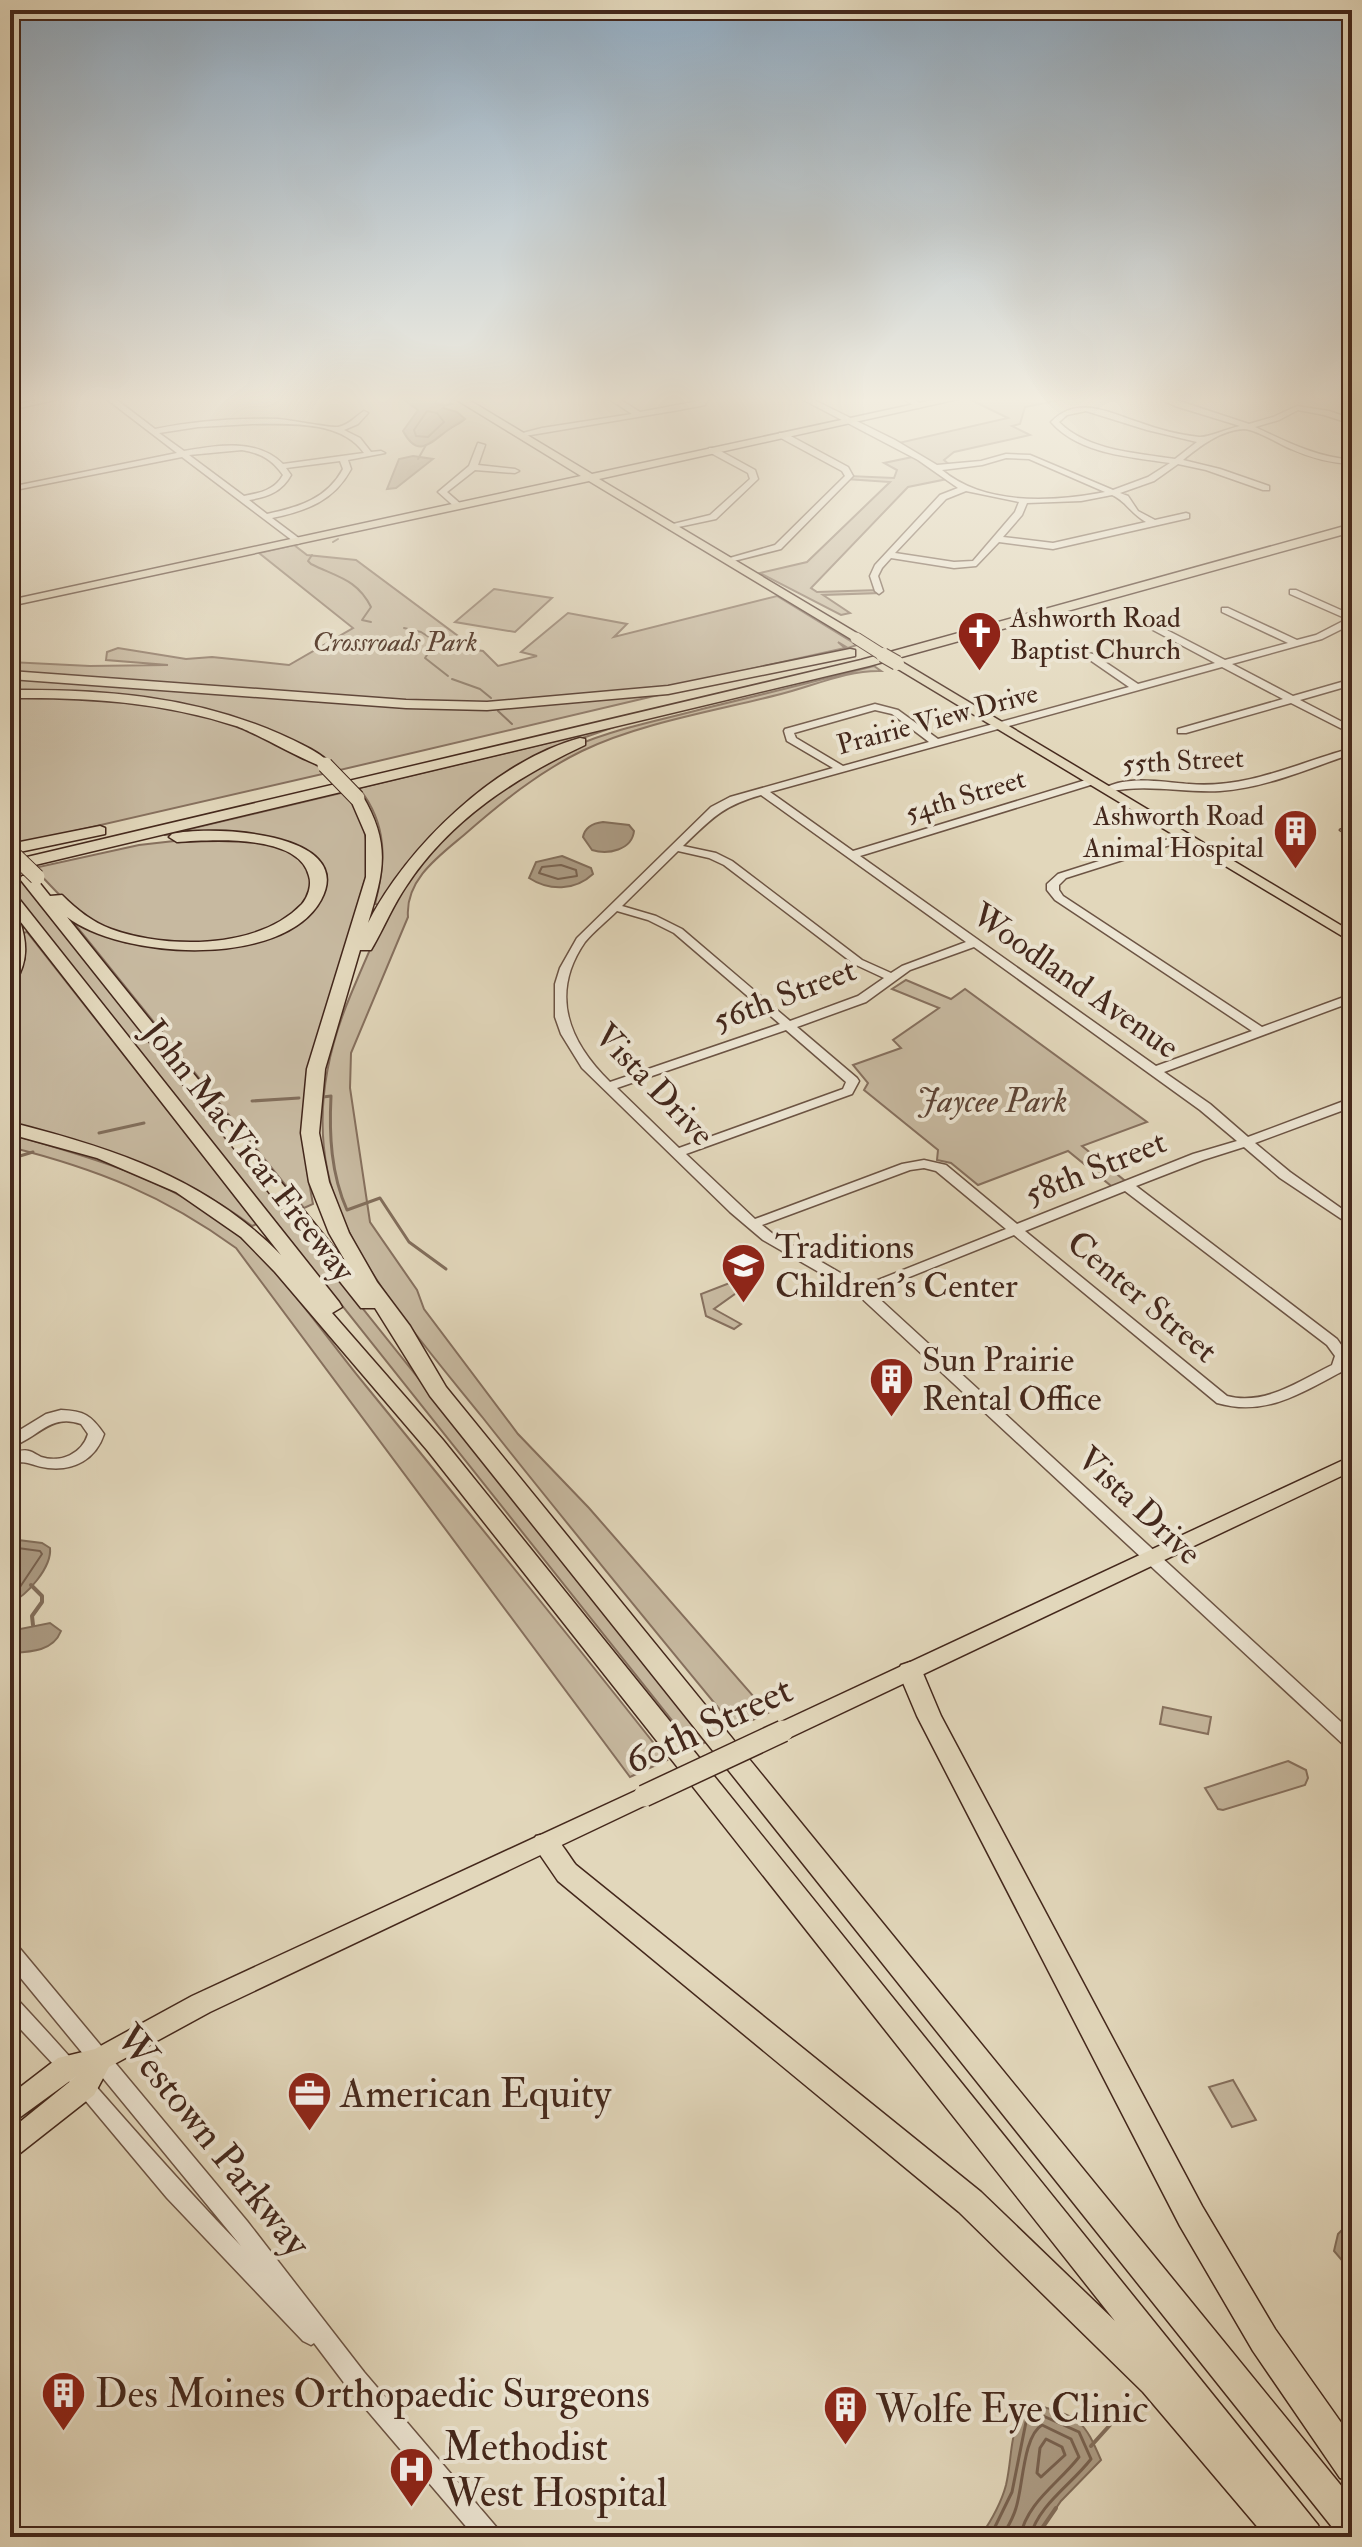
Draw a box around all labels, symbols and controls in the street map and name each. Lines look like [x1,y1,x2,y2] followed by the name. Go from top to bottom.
[1009,601,1181,668] place label: Ashworth Road Baptist Church
[955,609,1003,672] church icon: Ashworth Road Baptist Church
[312,625,478,660] park label: Crossroads Park
[833,676,1042,763] street label: Prairie View Drive
[1121,741,1245,782] street label: 55th Street
[901,762,1030,831] street label: 54th Street
[1082,799,1264,866] place label: Ashworth Road Animal Hospital
[1271,807,1319,870] building icon: Ashworth Road Animal Hospital
[962,893,1187,1069] street label: Woodland Avenue
[707,948,862,1042] street label: 56th Street
[132,1010,365,1291] street label: John MacVicar Freeway
[585,1014,723,1156] street label: Vista Drive
[917,1080,1067,1123] park label: Jaycee Park
[1018,1121,1173,1216] street label: 58th Street
[1058,1222,1226,1373] street label: Center Street
[775,1226,1018,1308] place label: Traditions Children's Center
[720,1242,768,1305] school or university icon: Traditions Children's Center
[922,1339,1102,1421] place label: Sun Prairie Rental Office
[867,1355,915,1418] building icon: Sun Prairie Rental Office
[1068,1438,1210,1575] street label: Vista Drive
[617,1664,801,1786] street label: 60th Street
[103,2014,323,2268] street label: Westown Parkway
[285,2069,333,2132] office icon: American Equity
[339,2069,613,2120] place label: American Equity
[40,2369,88,2432] building icon: Des Moines Orthopaedic Surgeons
[95,2369,650,2420] place label: Des Moines Orthopaedic Surgeons
[821,2384,869,2447] building icon: Wolfe Eye Clinic
[875,2384,1148,2435] place label: Wolfe Eye Clinic
[442,2422,667,2519] place label: Methodist West Hospital
[388,2445,436,2508] hospital icon: Methodist West Hospital

